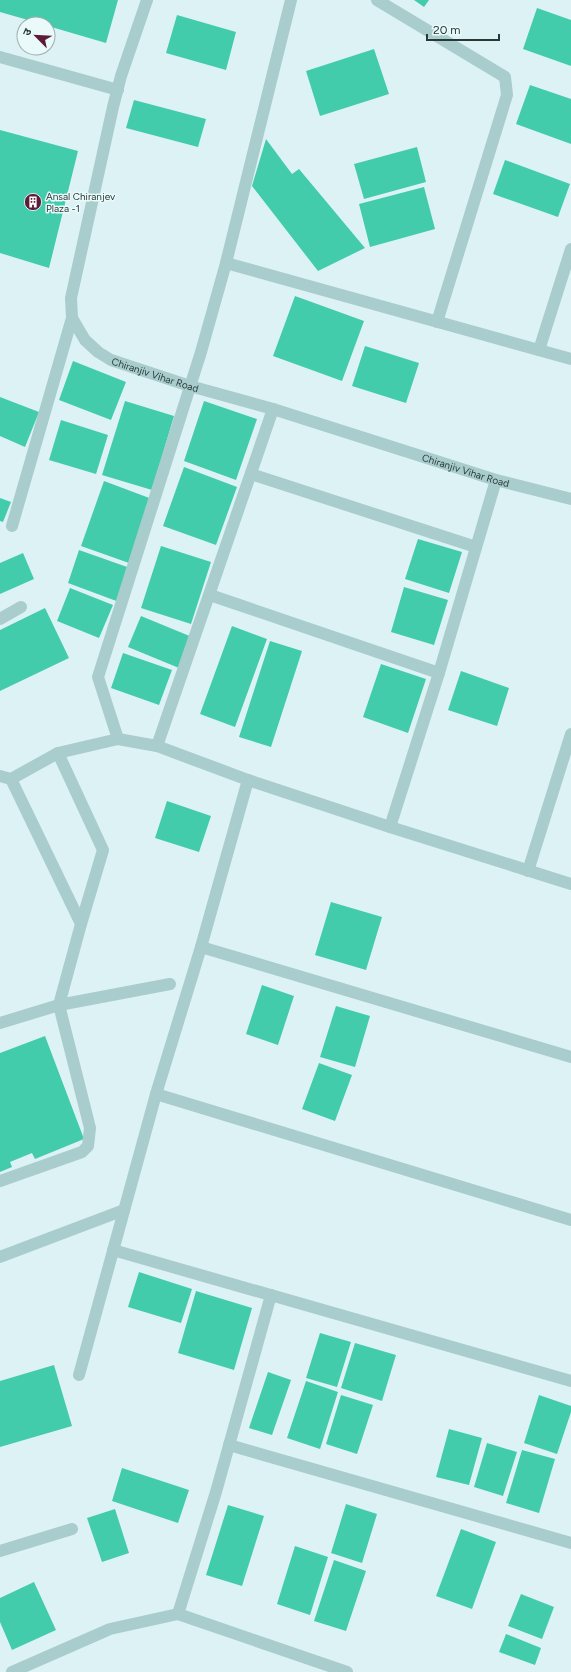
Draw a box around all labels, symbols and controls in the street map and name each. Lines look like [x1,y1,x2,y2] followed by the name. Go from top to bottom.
[16,16,56,56] north arrow
[427,16,499,42] scale bar
[433,23,461,37] text: 20 m
[20,26,35,38] text: उ
[46,190,116,215] place label: Ansal Chiranjev Plaza -1
[23,192,43,212] building icon: Ansal Chiranjev Plaza -1
[110,355,200,395] street label: Chiranjiv Vihar Road
[420,451,511,490] street label: Chiranjiv Vihar Road

